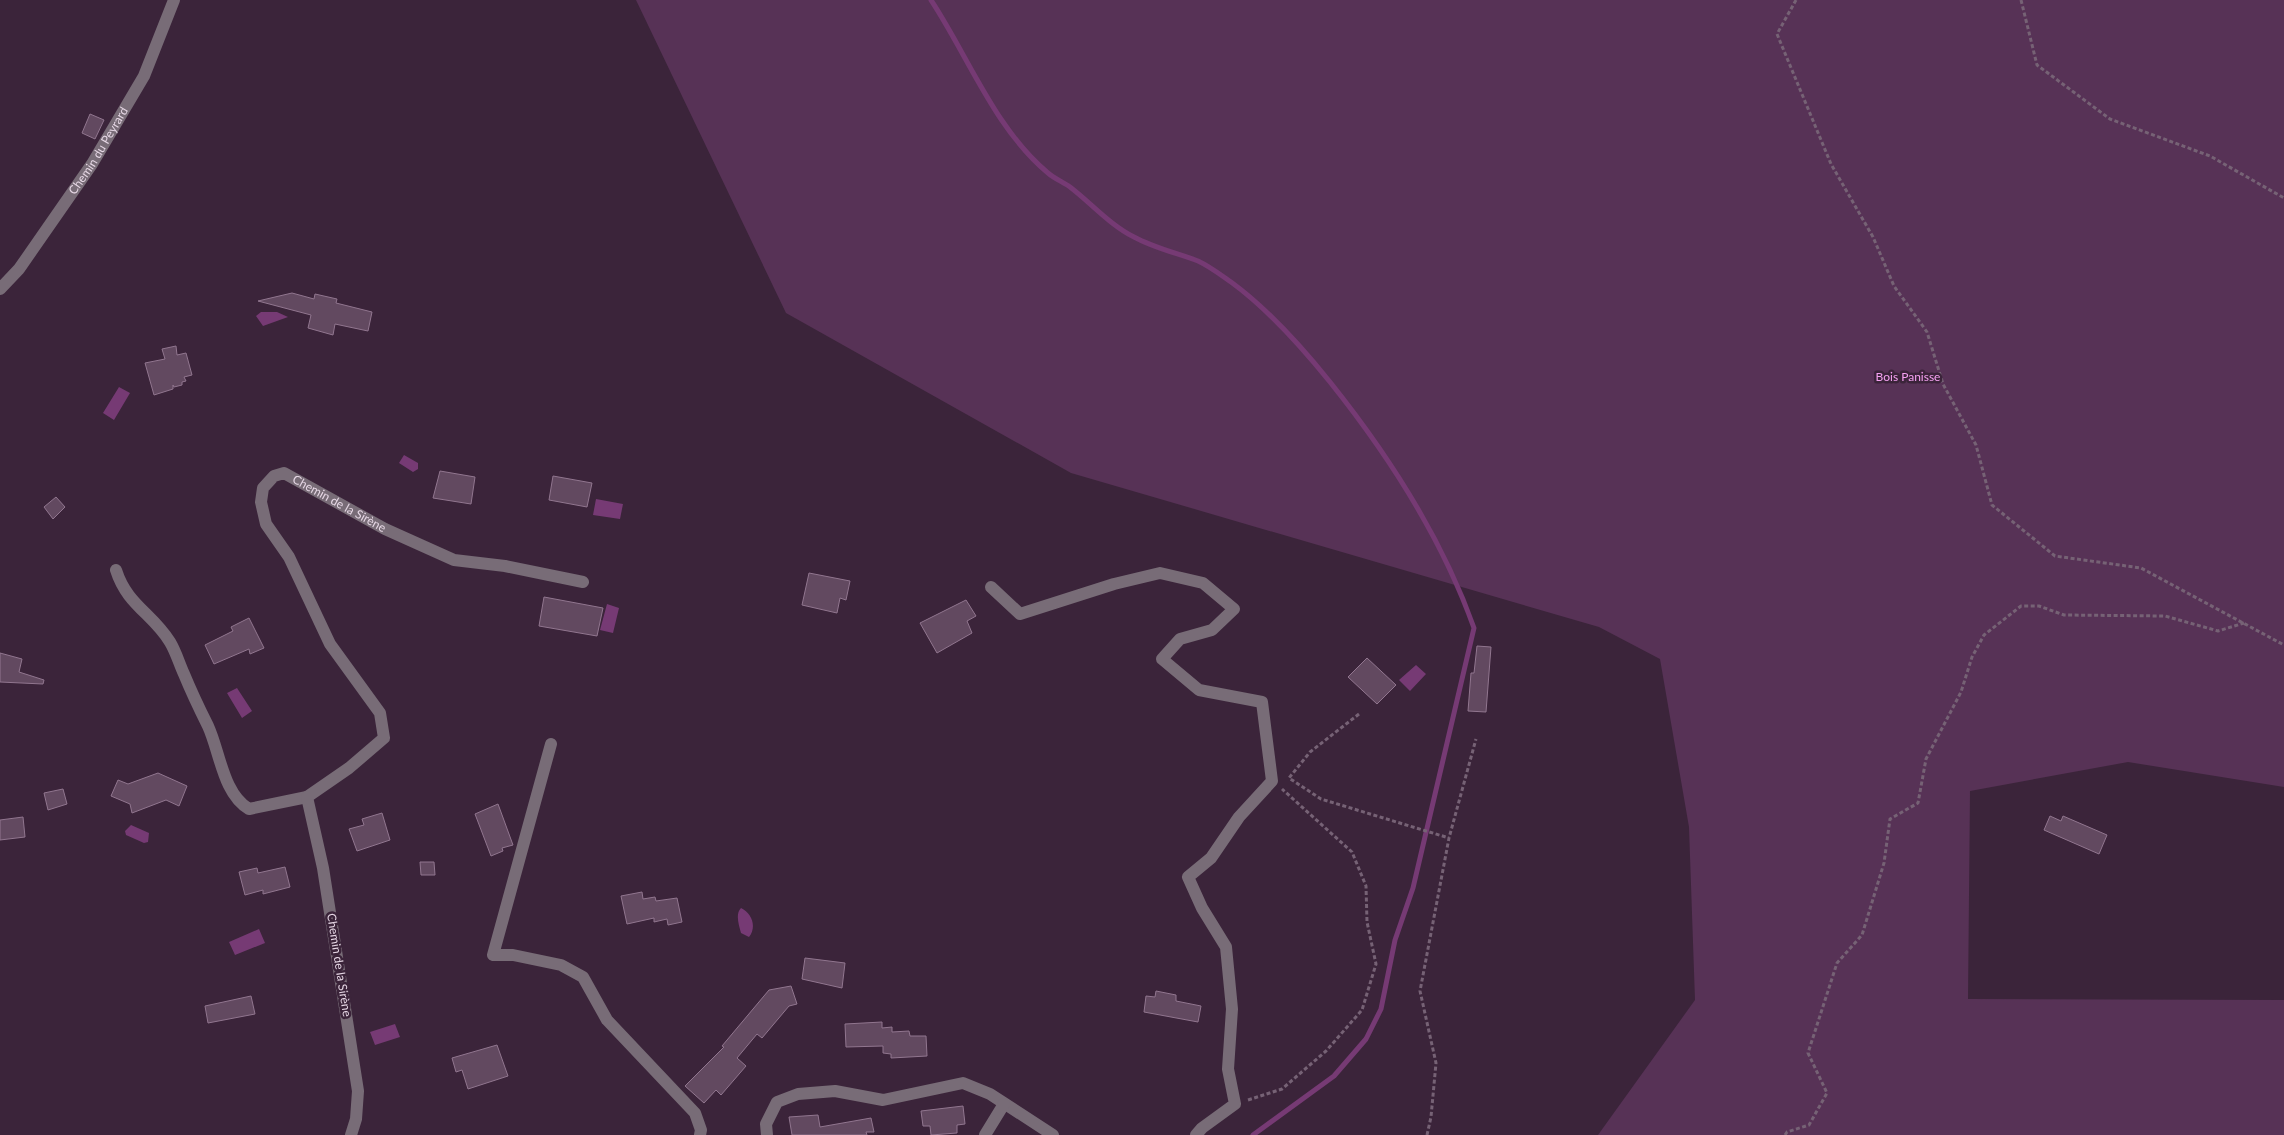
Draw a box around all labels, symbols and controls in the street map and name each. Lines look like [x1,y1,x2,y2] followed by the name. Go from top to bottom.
[65,104,131,197] street label: Chemin du Peyrard
[1876,369,1940,384] park label: Bois Panisse
[290,471,389,535] street label: Chemin de la Sirène
[324,912,355,1018] street label: Chemin de la Sirène

